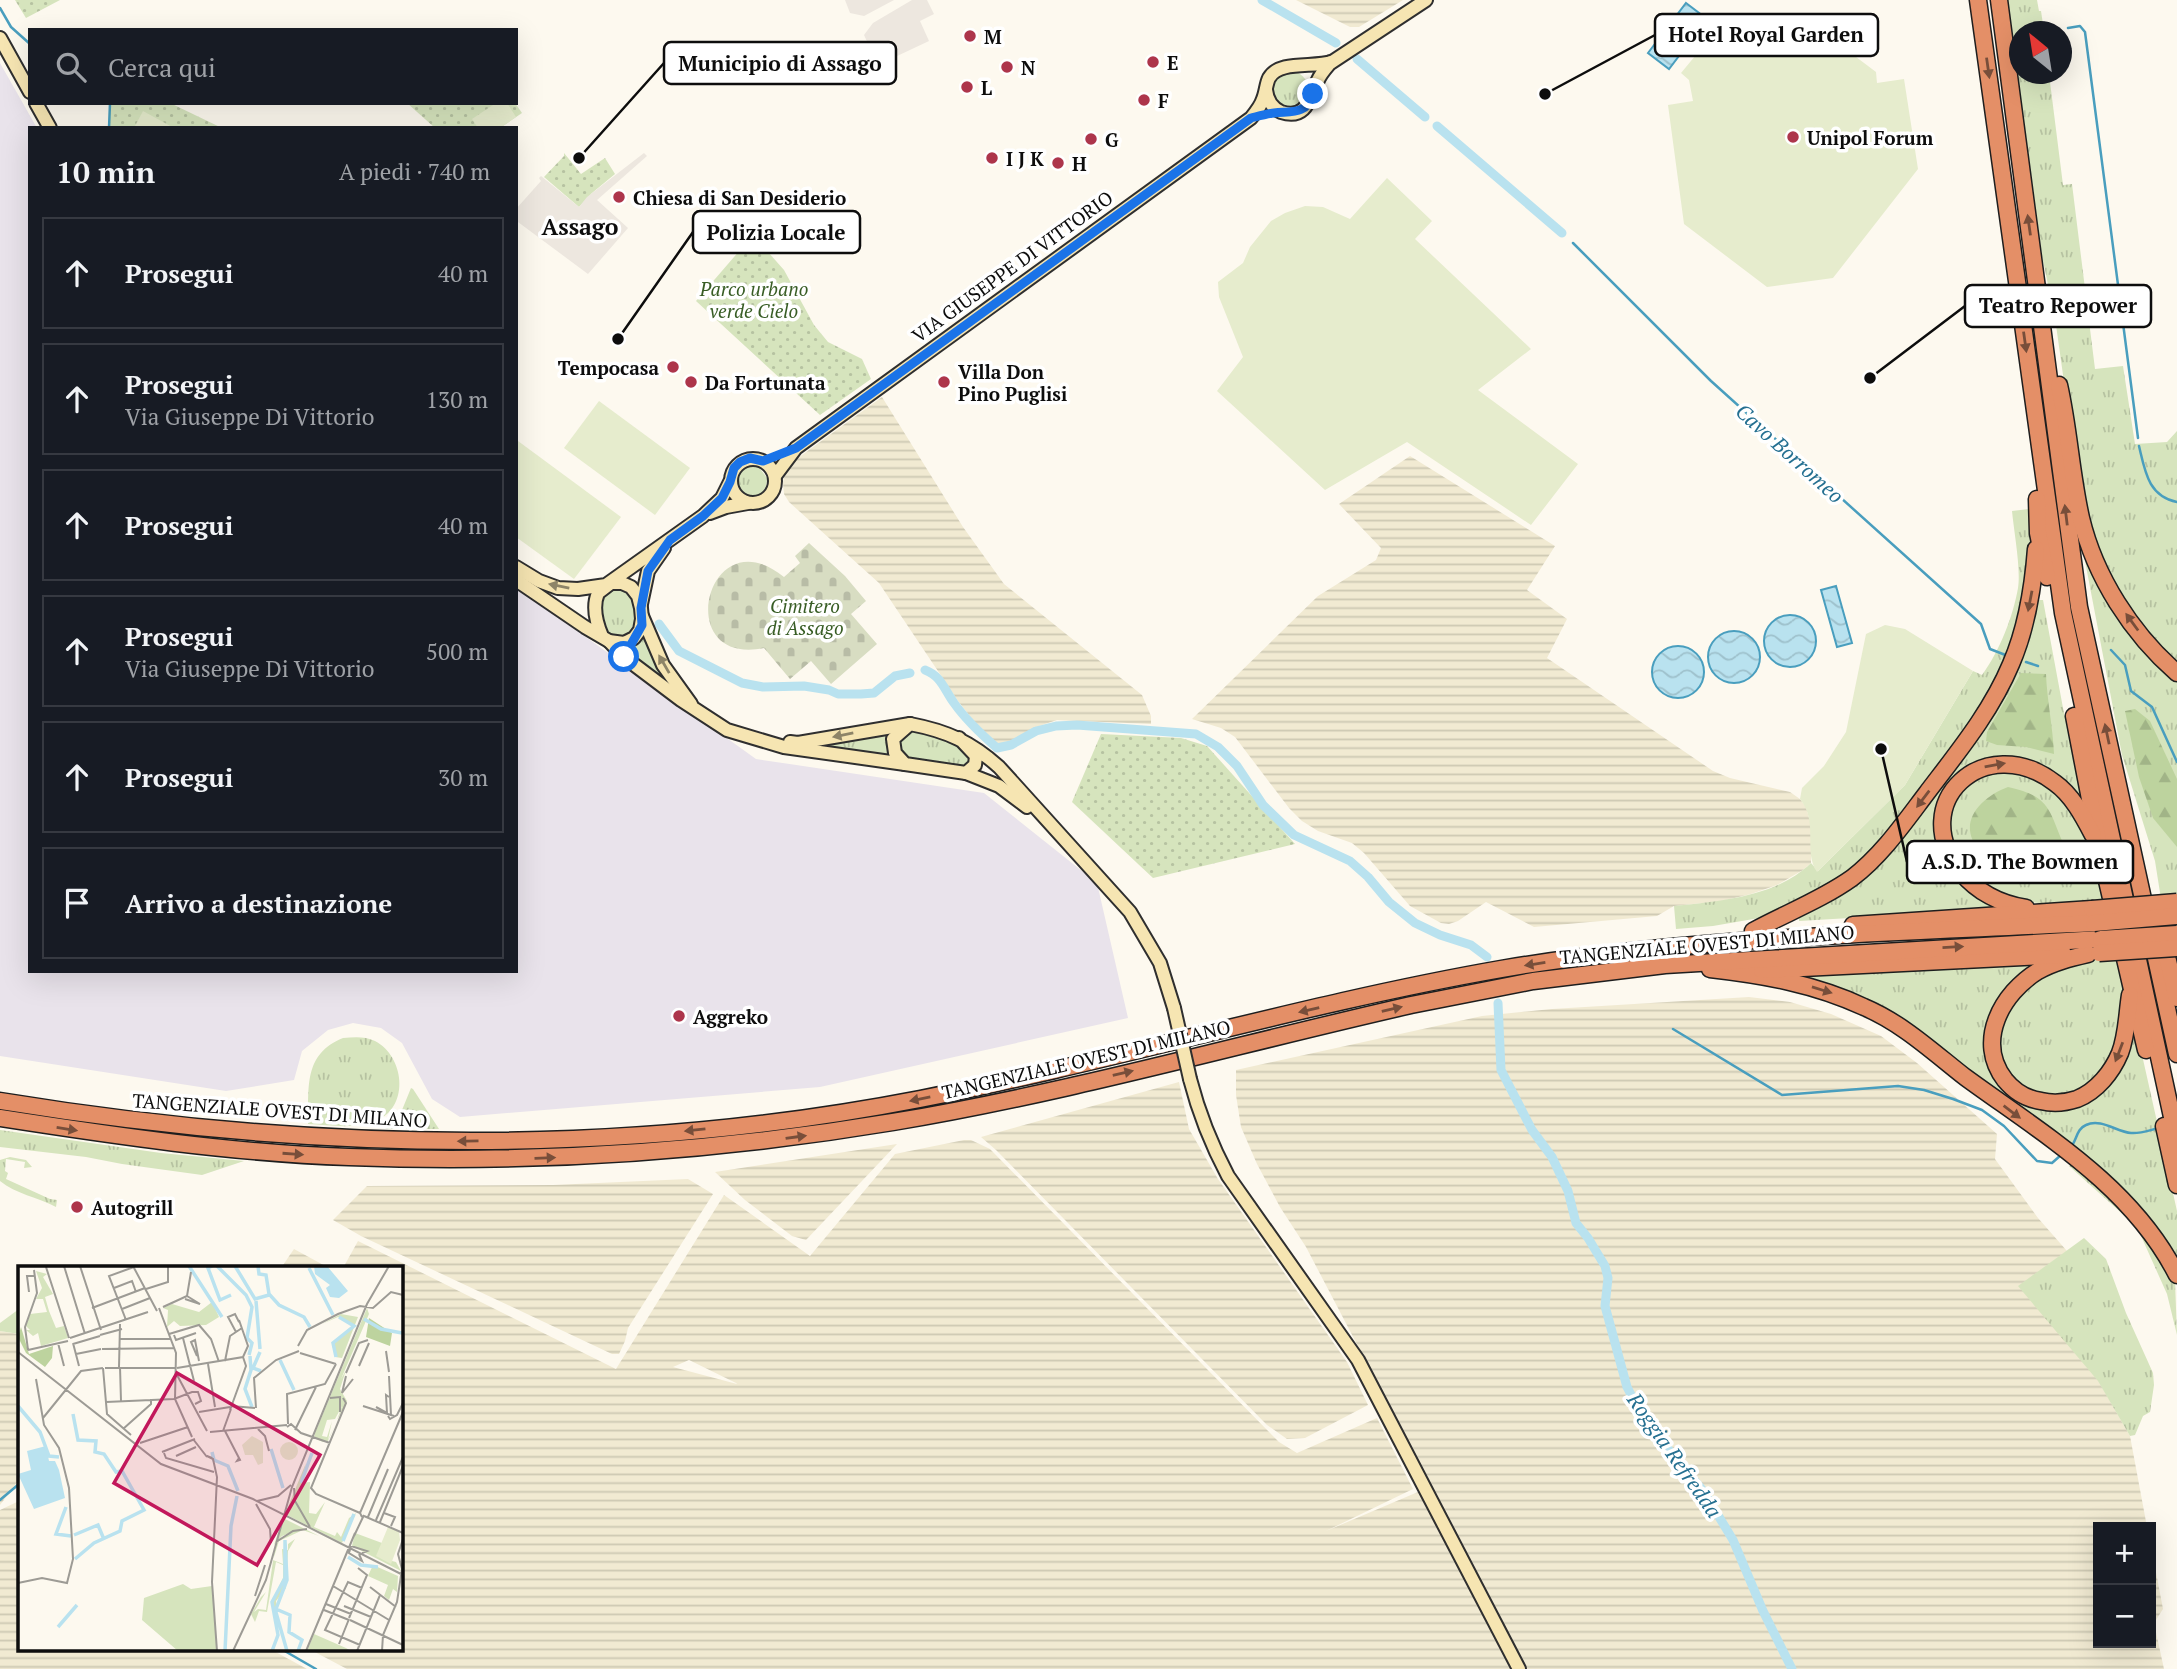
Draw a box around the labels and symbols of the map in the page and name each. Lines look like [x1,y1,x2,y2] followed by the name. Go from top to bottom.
[1655,14,1878,56] callout: Hotel Royal Garden
[1668,20,1864,48] text: Hotel Royal Garden
[2009,21,2072,84] north arrow
[984,24,1002,49] place label: M
[962,28,978,44] marker: M
[664,42,896,84] callout: Municipio di Assago
[678,49,882,77] text: Municipio di Assago
[1167,50,1178,75] place label: E
[1145,54,1161,70] marker: E
[1021,55,1036,80] place label: N
[1982,57,1993,79] one-way arrow
[999,59,1015,75] marker: N
[981,75,992,100] place label: L
[1297,78,1328,109] route end
[959,79,975,95] marker: L
[1158,88,1169,113] place label: F
[1136,92,1152,108] marker: F
[1807,125,1934,150] place label: Unipol Forum
[1105,127,1119,152] place label: G
[1785,129,1801,145] marker: Unipol Forum
[1083,131,1099,147] marker: G
[1006,146,1044,171] place label: I J K
[984,150,1000,166] marker: I J K
[1072,151,1087,176] place label: H
[1050,155,1066,171] marker: H
[633,185,846,210] place label: Chiesa di San Desiderio
[906,185,1118,347] street label: VIA GIUSEPPE DI VITTORIO
[611,189,627,205] marker: Chiesa di San Desiderio
[541,211,619,242] district label: Assago
[693,211,860,253] callout: Polizia Locale
[2024,214,2035,236] one-way arrow
[706,218,846,246] text: Polizia Locale
[699,276,808,323] park label: Parco urbano verde Cielo
[1965,285,2151,327] callout: Teatro Repower
[1979,291,2137,319] text: Teatro Repower
[2019,331,2030,353] one-way arrow
[558,355,659,380] place label: Tempocasa
[665,359,681,375] marker: Tempocasa
[958,359,1067,406] place label: Villa Don Pino Puglisi
[705,370,826,395] place label: Da Fortunata
[683,374,699,390] marker: Da Fortunata
[936,374,952,390] marker: Villa Don Pino Puglisi
[1730,397,1850,509] water label: Cavo Borromeo
[2060,504,2071,526] one-way arrow
[548,581,570,592] one-way arrow
[2024,590,2035,612] one-way arrow
[766,593,844,640] park label: Cimitero di Assago
[2125,613,2139,631] one-way arrow
[608,641,639,672] route start
[658,654,670,673] one-way arrow
[2101,723,2112,745] one-way arrow
[832,729,854,740] one-way arrow
[1984,759,2006,770] one-way arrow
[1915,789,1930,807] one-way arrow
[1907,841,2133,883] callout: A.S.D. The Bowmen
[1922,847,2119,875] text: A.S.D. The Bowmen
[1559,919,1855,969] street label: TANGENZIALE OVEST DI MILANO
[1943,941,1965,952] one-way arrow
[1524,959,1546,970] one-way arrow
[1811,986,1832,996] one-way arrow
[693,1004,768,1029] place label: Aggreko
[1381,1004,1403,1015] one-way arrow
[1298,1005,1320,1016] one-way arrow
[671,1008,687,1024] marker: Aggreko
[939,1014,1233,1104] street label: TANGENZIALE OVEST DI MILANO
[2113,1042,2124,1063] one-way arrow
[1112,1067,1134,1078] one-way arrow
[132,1087,428,1133] street label: TANGENZIALE OVEST DI MILANO
[909,1094,931,1105] one-way arrow
[2003,1104,2021,1118] one-way arrow
[57,1123,79,1134] one-way arrow
[684,1125,706,1136] one-way arrow
[785,1131,807,1142] one-way arrow
[457,1136,479,1147] one-way arrow
[283,1149,305,1160] one-way arrow
[535,1152,557,1163] one-way arrow
[91,1195,173,1220] place label: Autogrill
[69,1199,85,1215] marker: Autogrill
[18,1266,402,1652] inset map
[1621,1386,1729,1523] water label: Roggia Refredda

